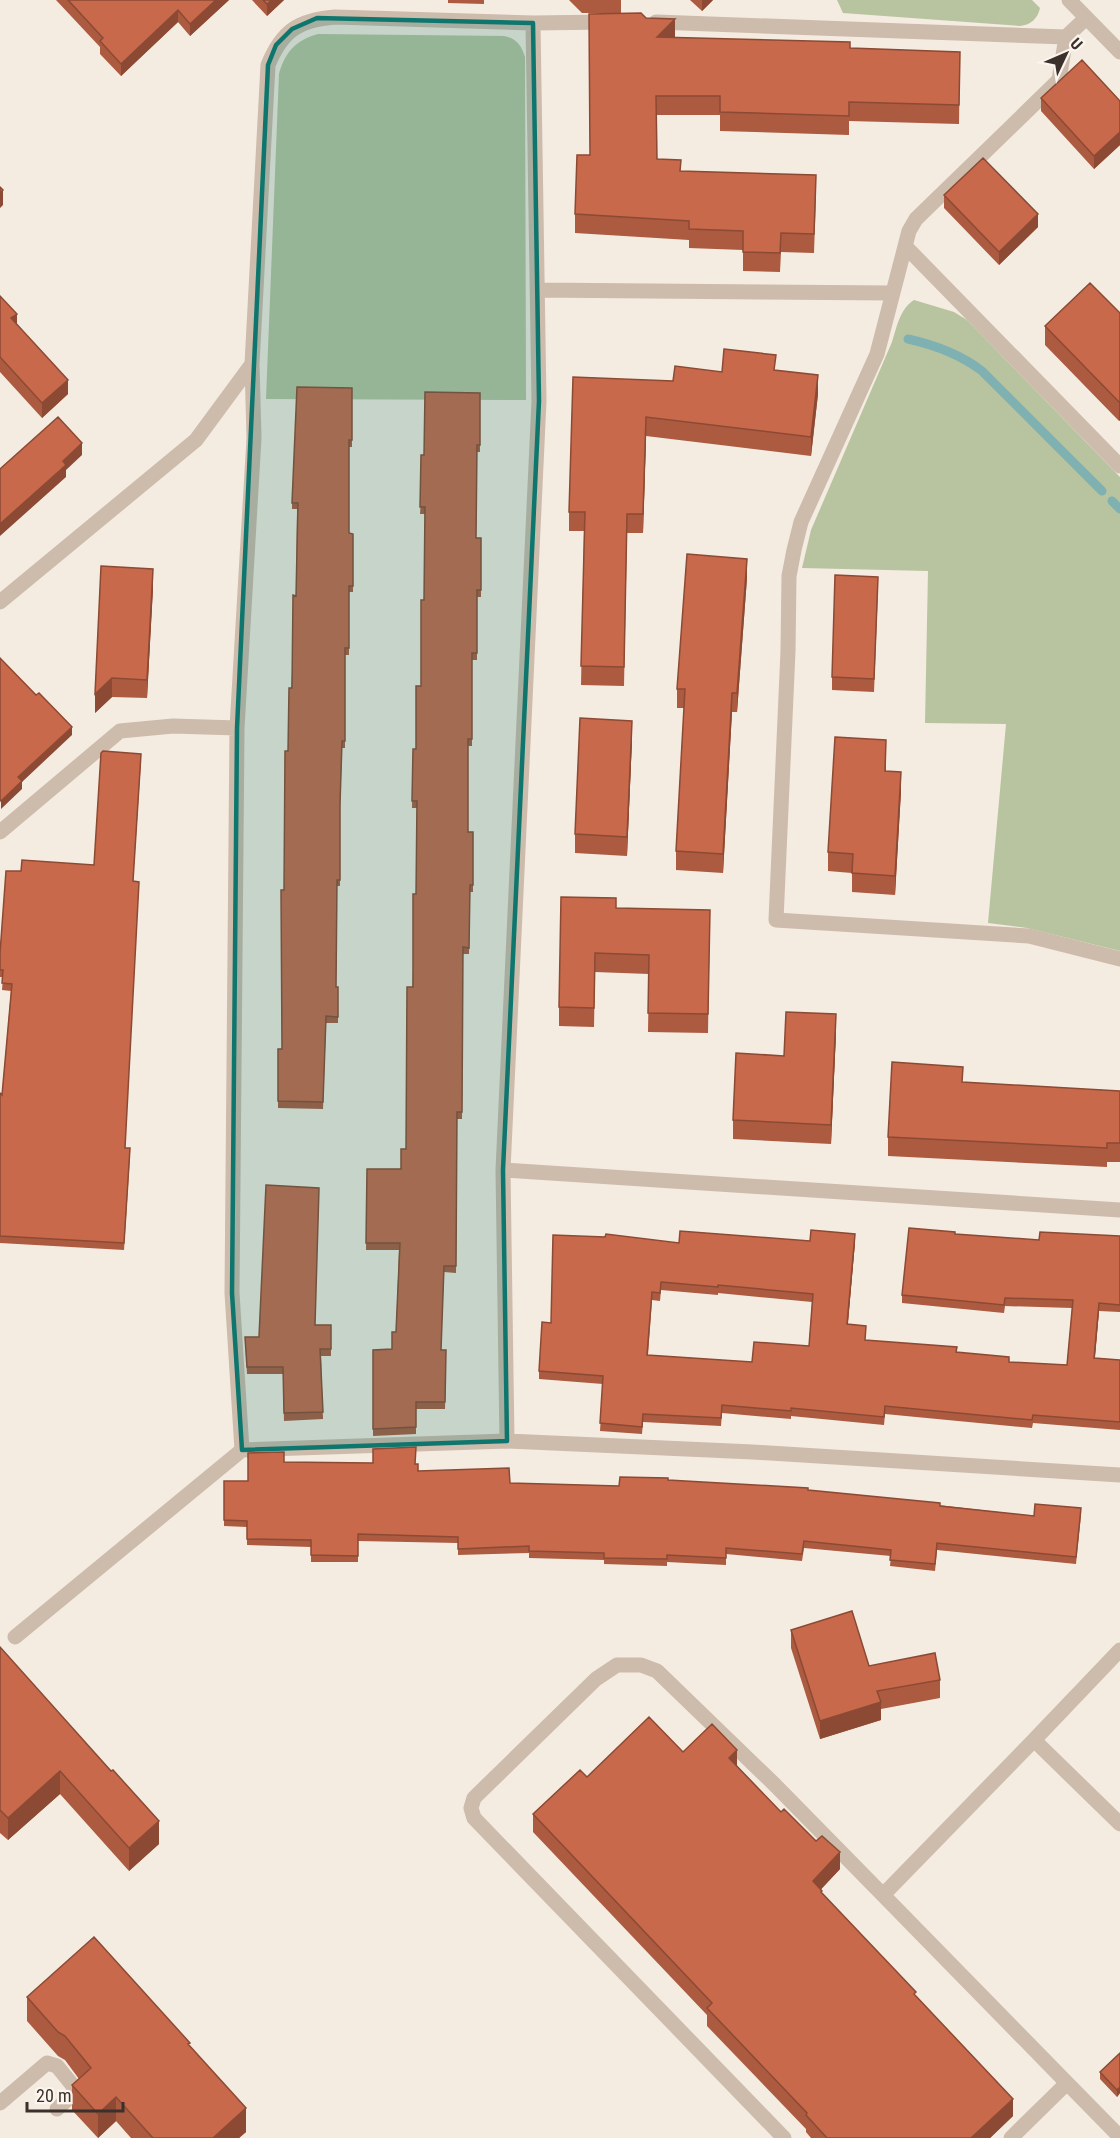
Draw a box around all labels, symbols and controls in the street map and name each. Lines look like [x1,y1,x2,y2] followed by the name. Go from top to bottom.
[1036,24,1096,84] north arrow
[1066,34,1086,54] text: U
[27,2075,123,2113] scale bar
[36,2085,71,2106] text: 20 m

